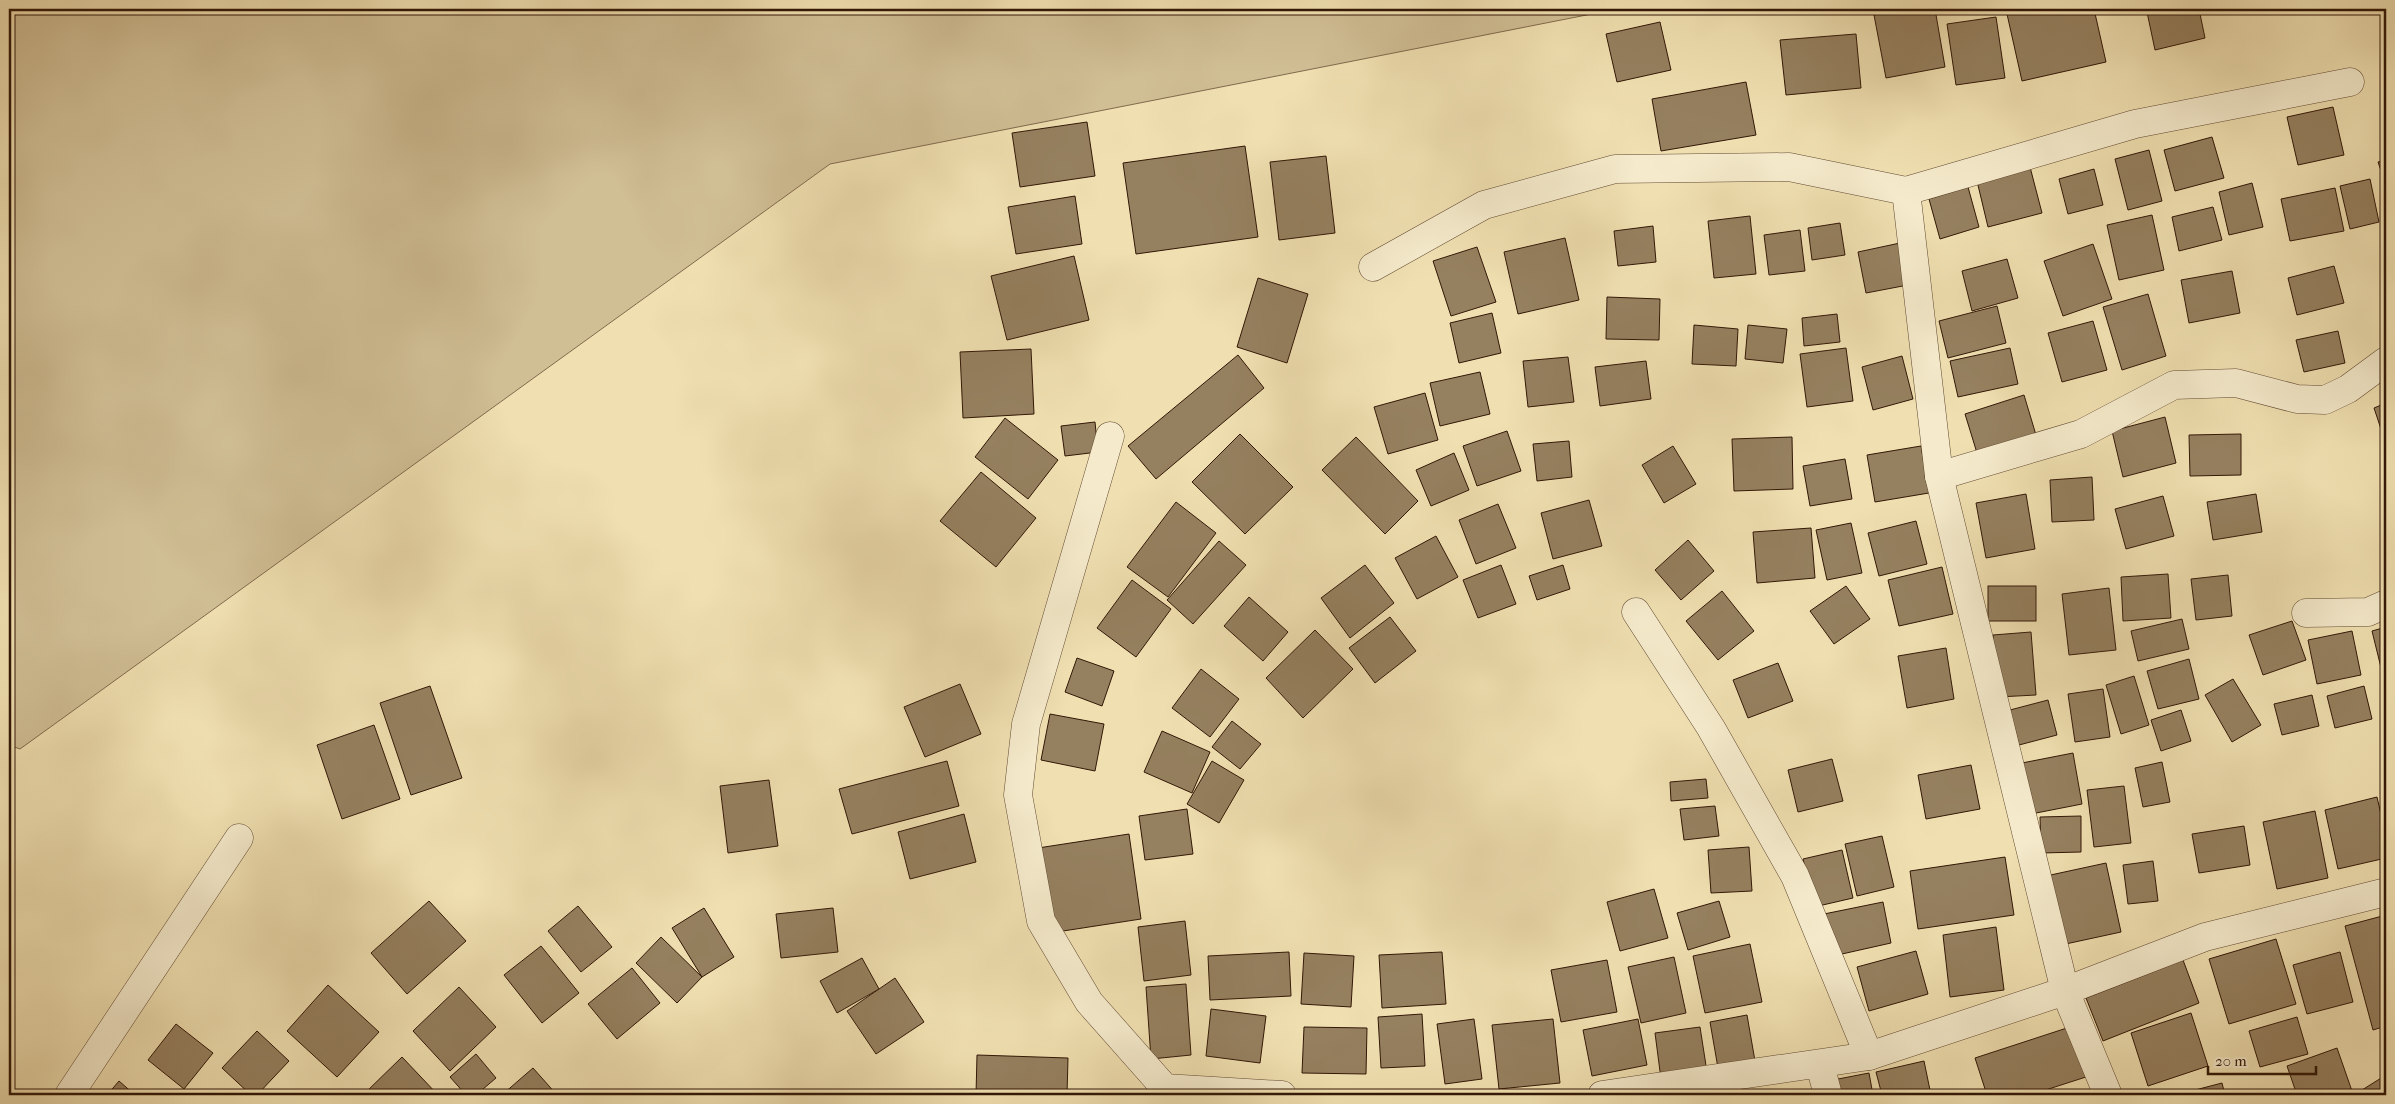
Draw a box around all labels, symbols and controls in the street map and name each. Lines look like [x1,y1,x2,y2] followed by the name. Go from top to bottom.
[2208,1044,2315,1076] scale bar
[2215,1052,2247,1070] text: 20 m

